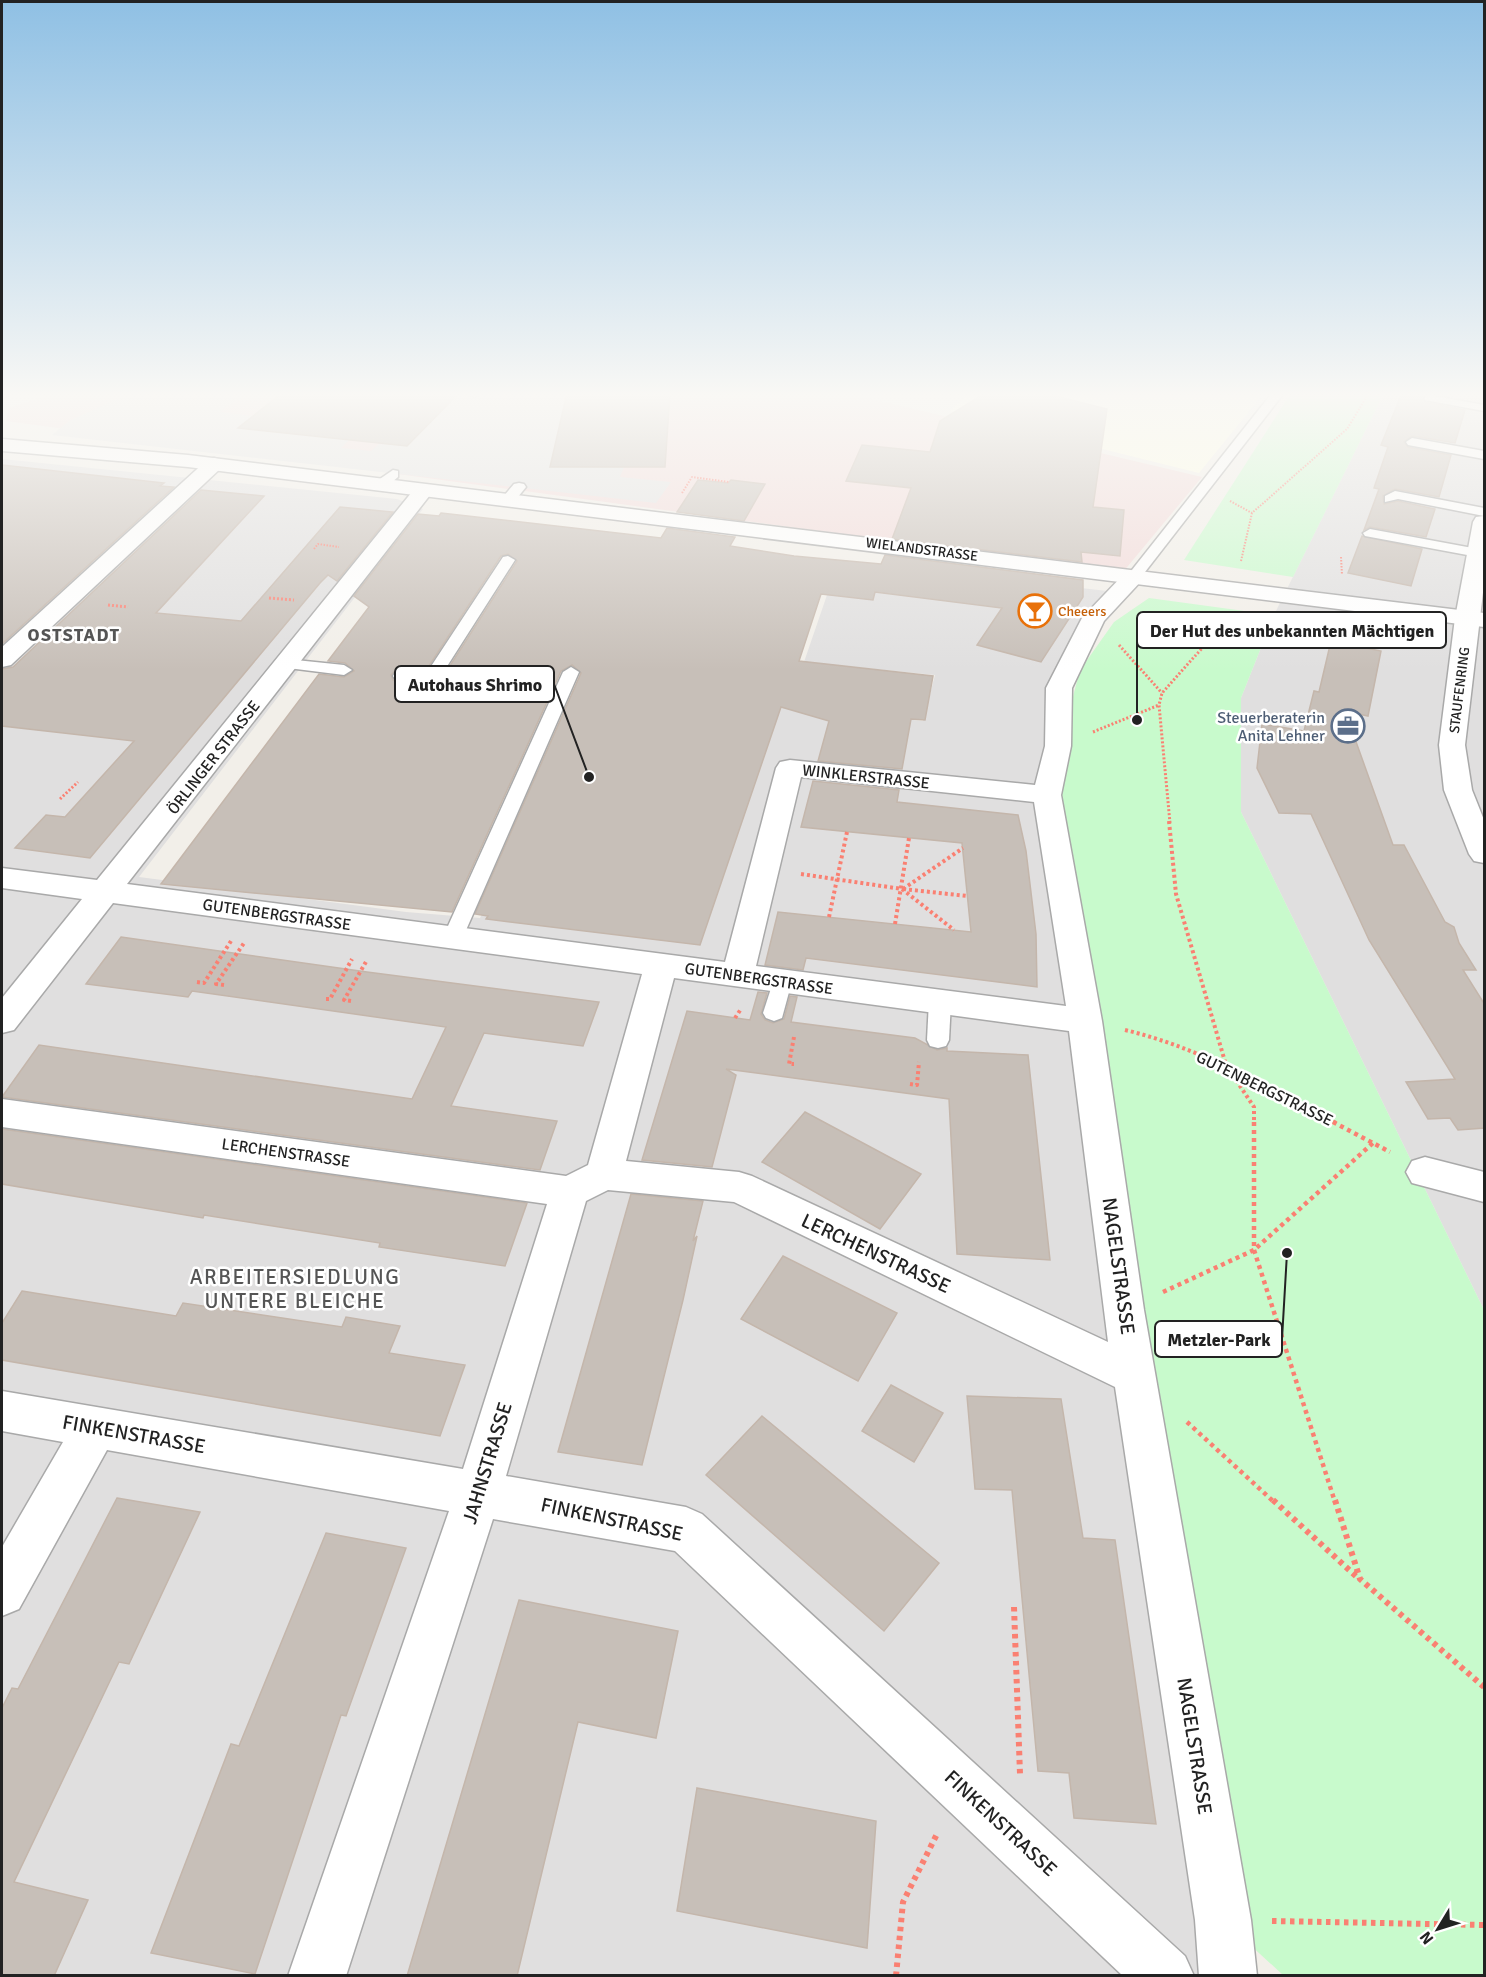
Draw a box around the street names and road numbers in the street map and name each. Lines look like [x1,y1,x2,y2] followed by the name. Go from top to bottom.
[865,534,979,565] street label: WIELANDSTRASSE
[1446,646,1473,734] street label: STAUFENRING
[163,697,264,819] street label: ÖRLINGER STRASSE
[801,760,931,794] street label: WINKLERSTRASSE
[201,895,352,935] street label: GUTENBERGSTRASSE
[683,959,834,999] street label: GUTENBERGSTRASSE
[1193,1047,1336,1131] street label: GUTENBERGSTRASSE
[220,1134,351,1172] street label: LERCHENSTRASSE
[1097,1196,1140,1336] street label: NAGELSTRASSE
[797,1208,954,1299] street label: LERCHENSTRASSE
[457,1399,518,1527] street label: JAHNSTRASSE
[60,1410,207,1459] street label: FINKENSTRASSE
[538,1492,685,1547] street label: FINKENSTRASSE
[1171,1676,1218,1816] street label: NAGELSTRASSE
[939,1765,1062,1882] street label: FINKENSTRASSE

